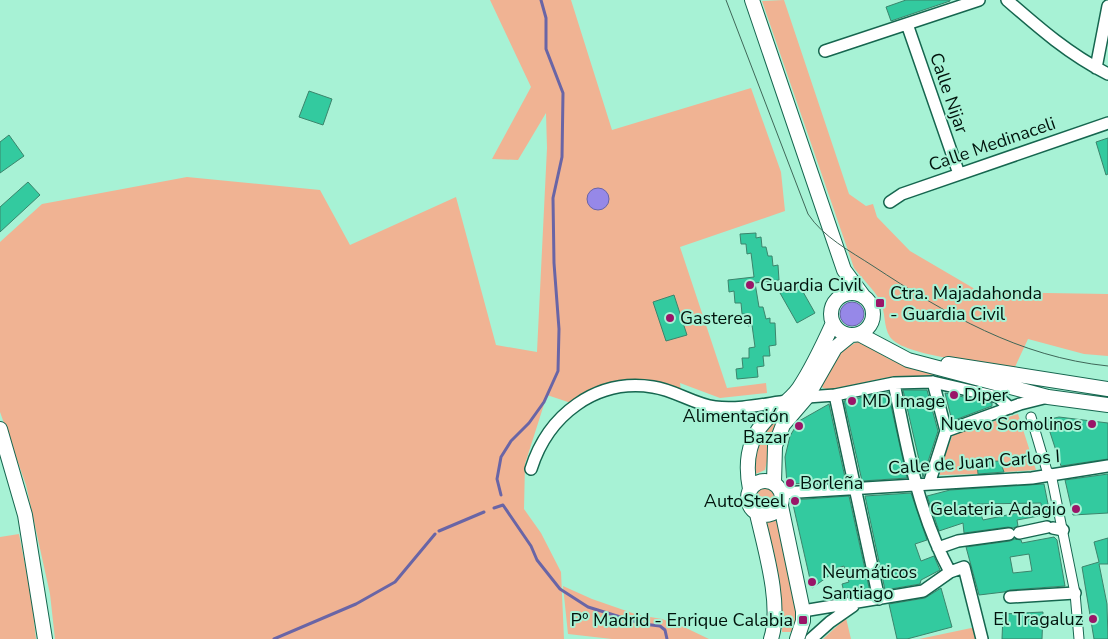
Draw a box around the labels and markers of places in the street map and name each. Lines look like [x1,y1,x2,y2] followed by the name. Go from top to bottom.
[760,273,864,297] place label: Guardia Civil
[744,279,756,291] marker: Guardia Civil
[890,281,1042,326] place label: Ctra. Majadahonda - Guardia Civil
[874,297,886,309] marker: Ctra. Majadahonda - Guardia Civil
[680,306,752,330] place label: Gasterea
[664,312,676,324] marker: Gasterea
[964,383,1009,407] place label: Diper
[862,389,945,413] place label: MD Image
[948,389,960,401] marker: Diper
[846,395,858,407] marker: MD Image
[683,404,790,449] place label: Alimentación Bazar
[940,412,1082,436] place label: Nuevo Somolinos
[1086,418,1098,430] marker: Nuevo Somolinos
[793,420,805,432] marker: Alimentación Bazar
[800,471,863,495] place label: Borleña
[784,477,796,489] marker: Borleña
[704,489,786,513] place label: AutoSteel
[789,495,801,507] marker: AutoSteel
[930,497,1066,521] place label: Gelateria Adagio
[1070,503,1082,515] marker: Gelateria Adagio
[822,560,917,605] place label: Neumáticos Santiago
[806,576,818,588] marker: Neumáticos Santiago
[993,607,1083,631] place label: El Tragaluz
[570,608,793,632] place label: Pº Madrid - Enrique Calabia
[1087,613,1099,625] marker: El Tragaluz
[797,614,809,626] marker: Pº Madrid - Enrique Calabia

